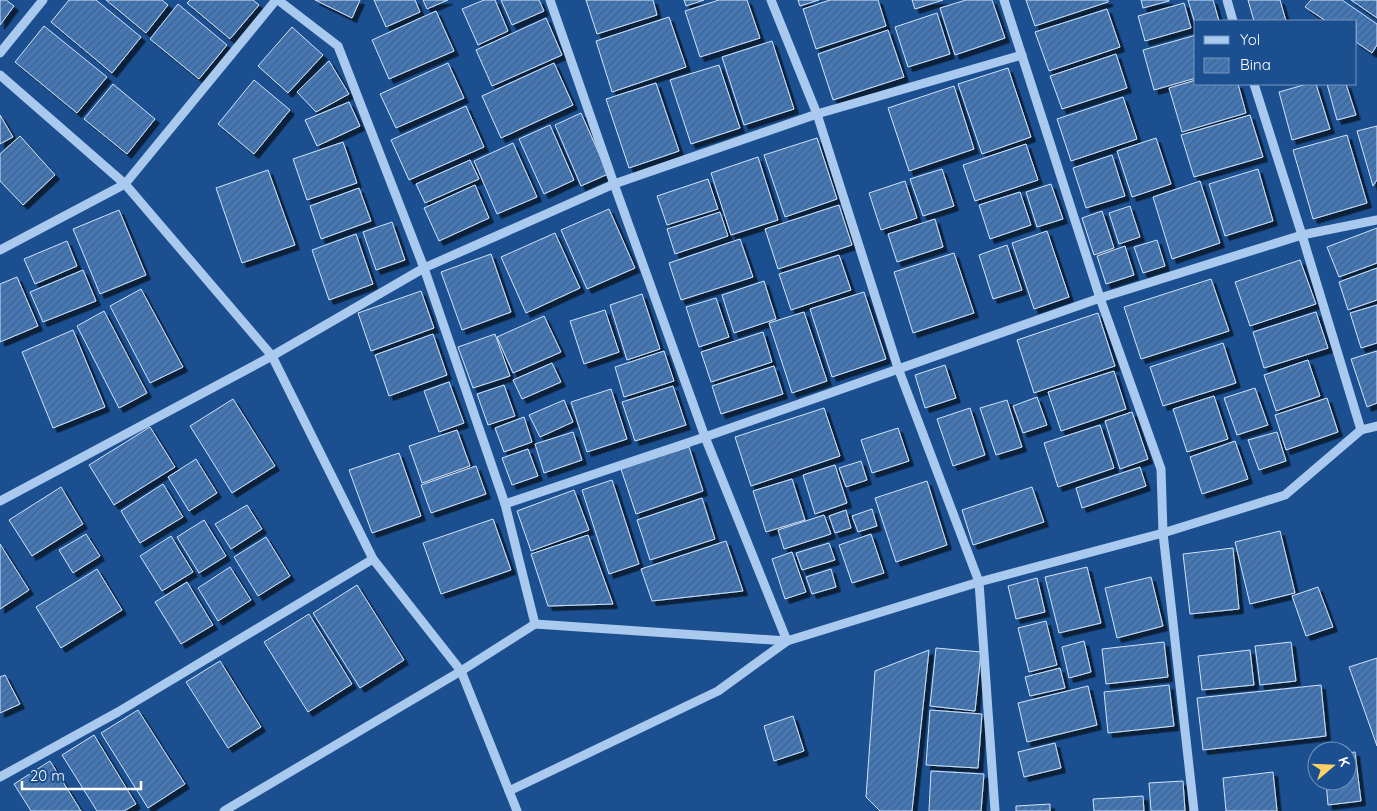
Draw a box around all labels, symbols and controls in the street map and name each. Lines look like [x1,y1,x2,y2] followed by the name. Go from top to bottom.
[1194,20,1357,85] legend
[1240,30,1260,49] text: Yol
[1240,55,1271,74] text: Bina
[1307,741,1357,791] north arrow
[1334,755,1354,769] text: K
[22,758,141,790] scale bar
[30,766,65,785] text: 20 m

